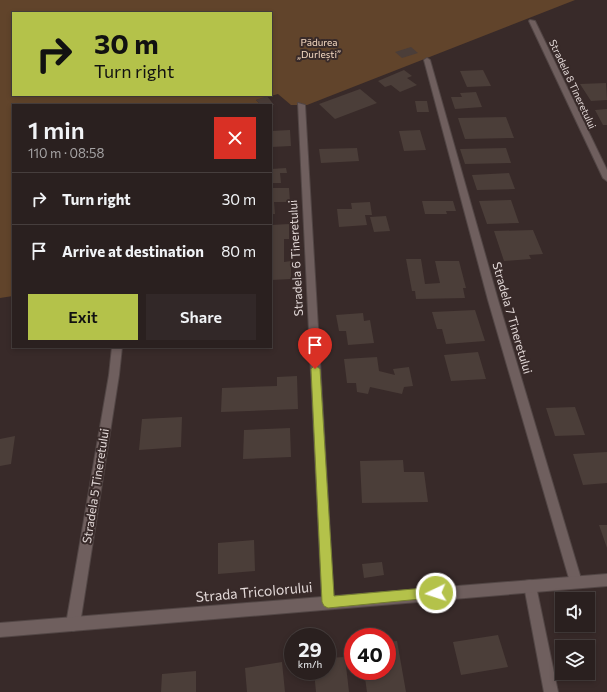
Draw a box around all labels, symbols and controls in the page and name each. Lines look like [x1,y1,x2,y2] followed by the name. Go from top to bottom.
[94,26,159,60] text: 30 m
[28,28,80,80] icon: right
[297,36,341,61] park label: Pădurea „Durlești”
[547,37,599,131] street label: Stradela 8 Tineretului
[94,60,174,82] text: Turn right
[28,115,85,144] text: 1 min
[214,117,256,159] button: close
[28,145,104,161] text: 110 m · 08:58
[28,188,50,210] icon: right
[62,190,131,208] text: Turn right
[222,190,256,208] text: 30 m
[285,200,305,317] street label: Stradela 6 Tineretului
[28,240,50,262] icon: arrive
[62,242,204,260] text: Arrive at destination
[221,242,256,260] text: 80 m
[490,260,536,375] street label: Stradela 7 Tineretului
[28,294,138,340] button: Exit
[146,294,256,340] button: Share
[298,328,332,369] pin
[304,334,326,356] icon: arrive
[79,427,111,544] street label: Stradela 5 Tineretului
[415,572,457,614] position arrow
[195,578,313,605] street label: Strada Tricolorului
[555,592,595,680] map controls
[555,592,595,632] button: sound
[344,628,396,680] speed limit sign: 40
[298,637,322,661] text: 29
[555,640,595,680] button: layers
[298,658,322,670] text: km/h

